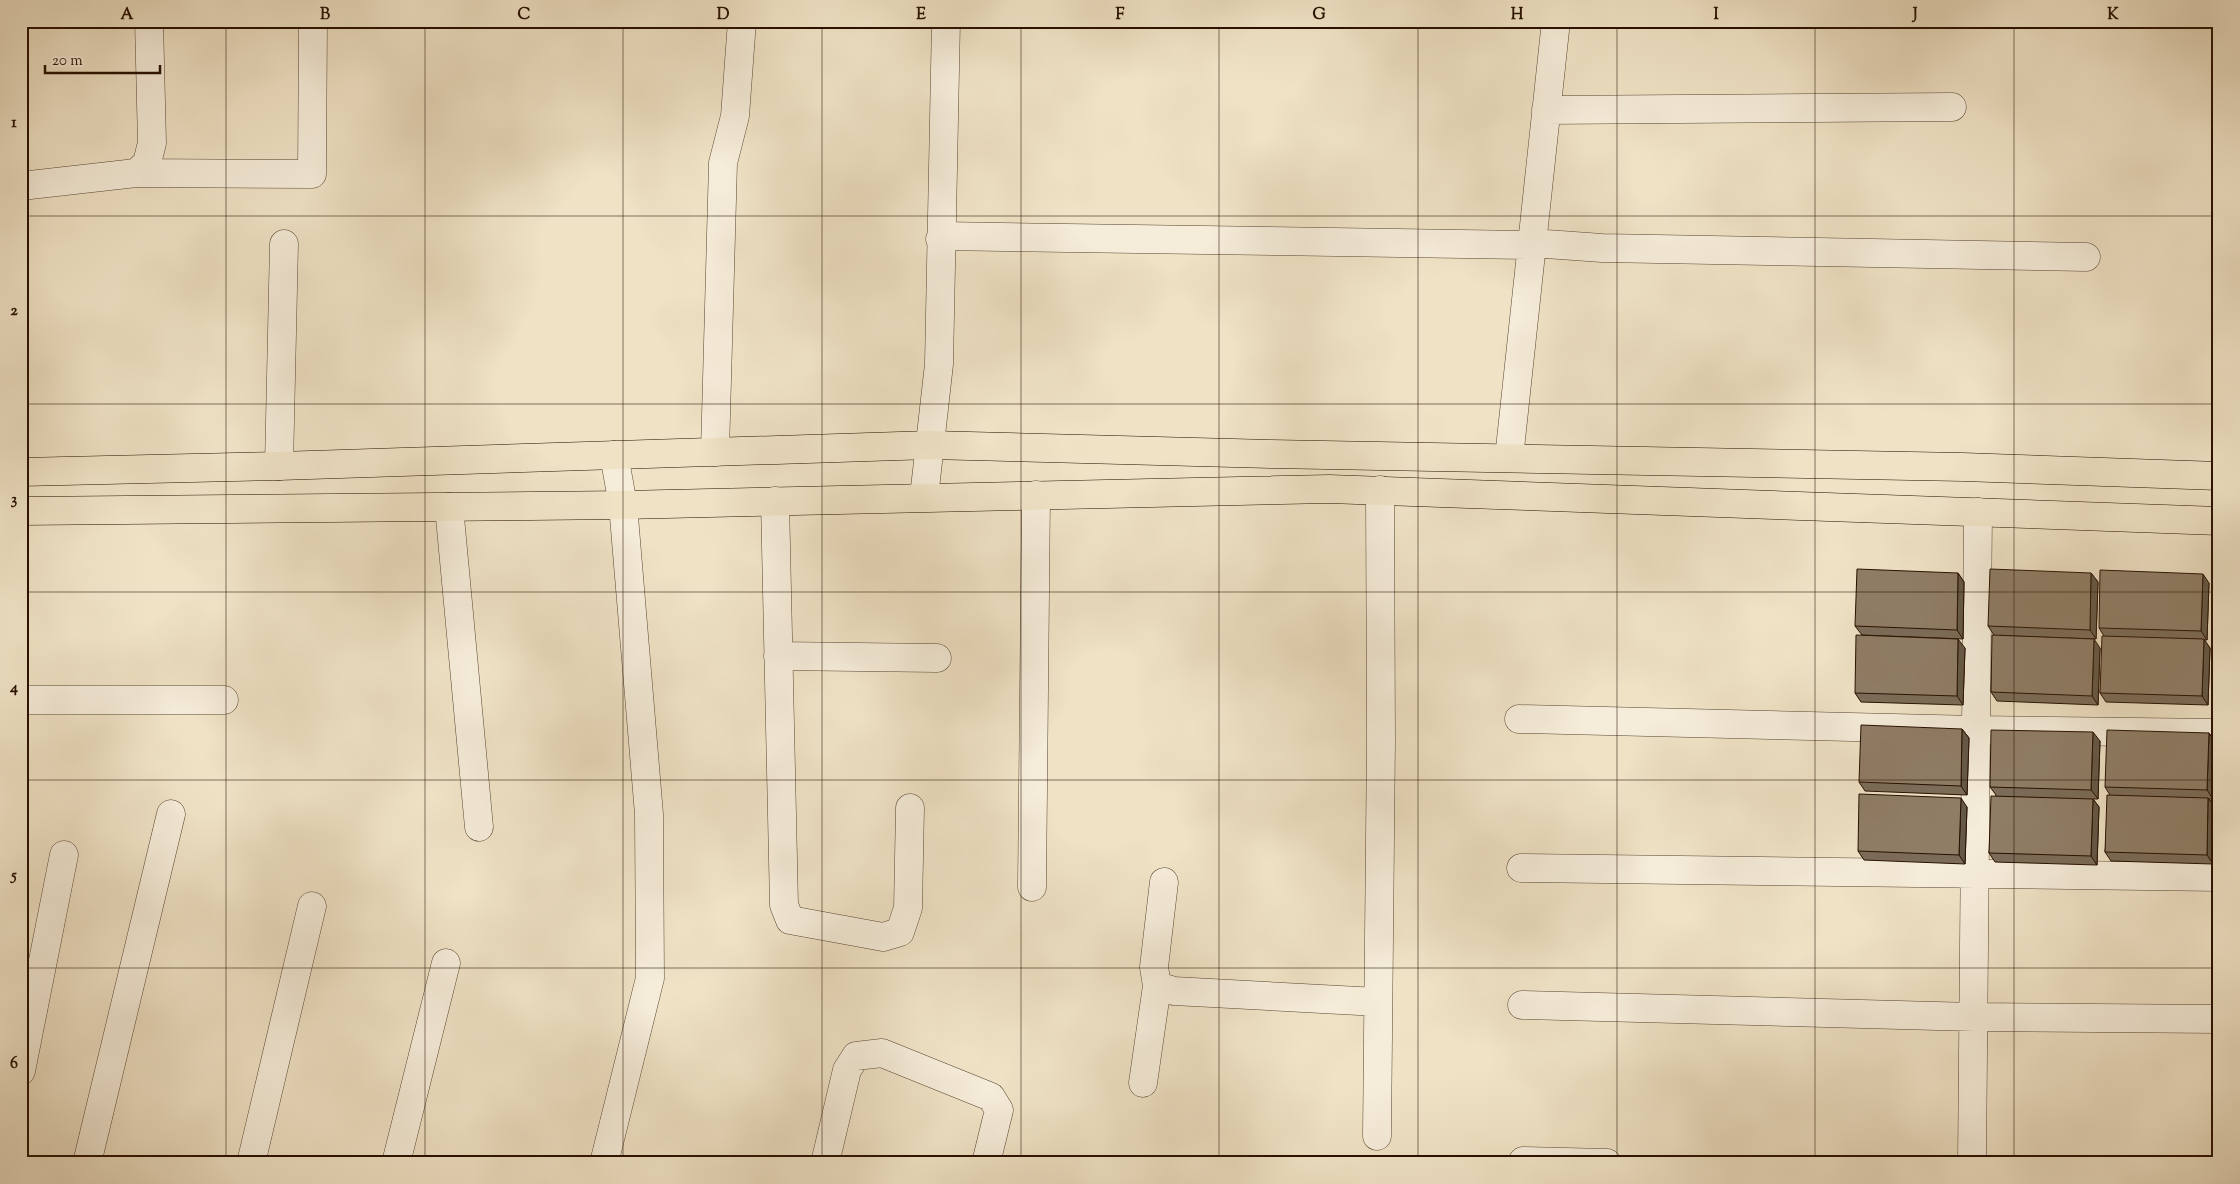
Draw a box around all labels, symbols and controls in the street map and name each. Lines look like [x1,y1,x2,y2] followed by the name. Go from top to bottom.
[121,4,134,27] text: A
[320,4,330,27] text: B
[518,4,531,27] text: C
[717,4,730,27] text: D
[916,4,926,27] text: E
[1116,4,1125,27] text: F
[1312,4,1326,27] text: G
[1511,4,1524,27] text: H
[1713,4,1719,27] text: I
[1911,4,1918,27] text: J
[2107,4,2119,27] text: K
[45,42,160,74] scale bar
[52,51,83,72] text: 20 m
[11,112,17,135] text: 1
[10,300,18,323] text: 2
[11,489,18,512] text: 3
[9,677,18,700] text: 4
[9,865,17,888] text: 5
[10,1053,18,1076] text: 6

